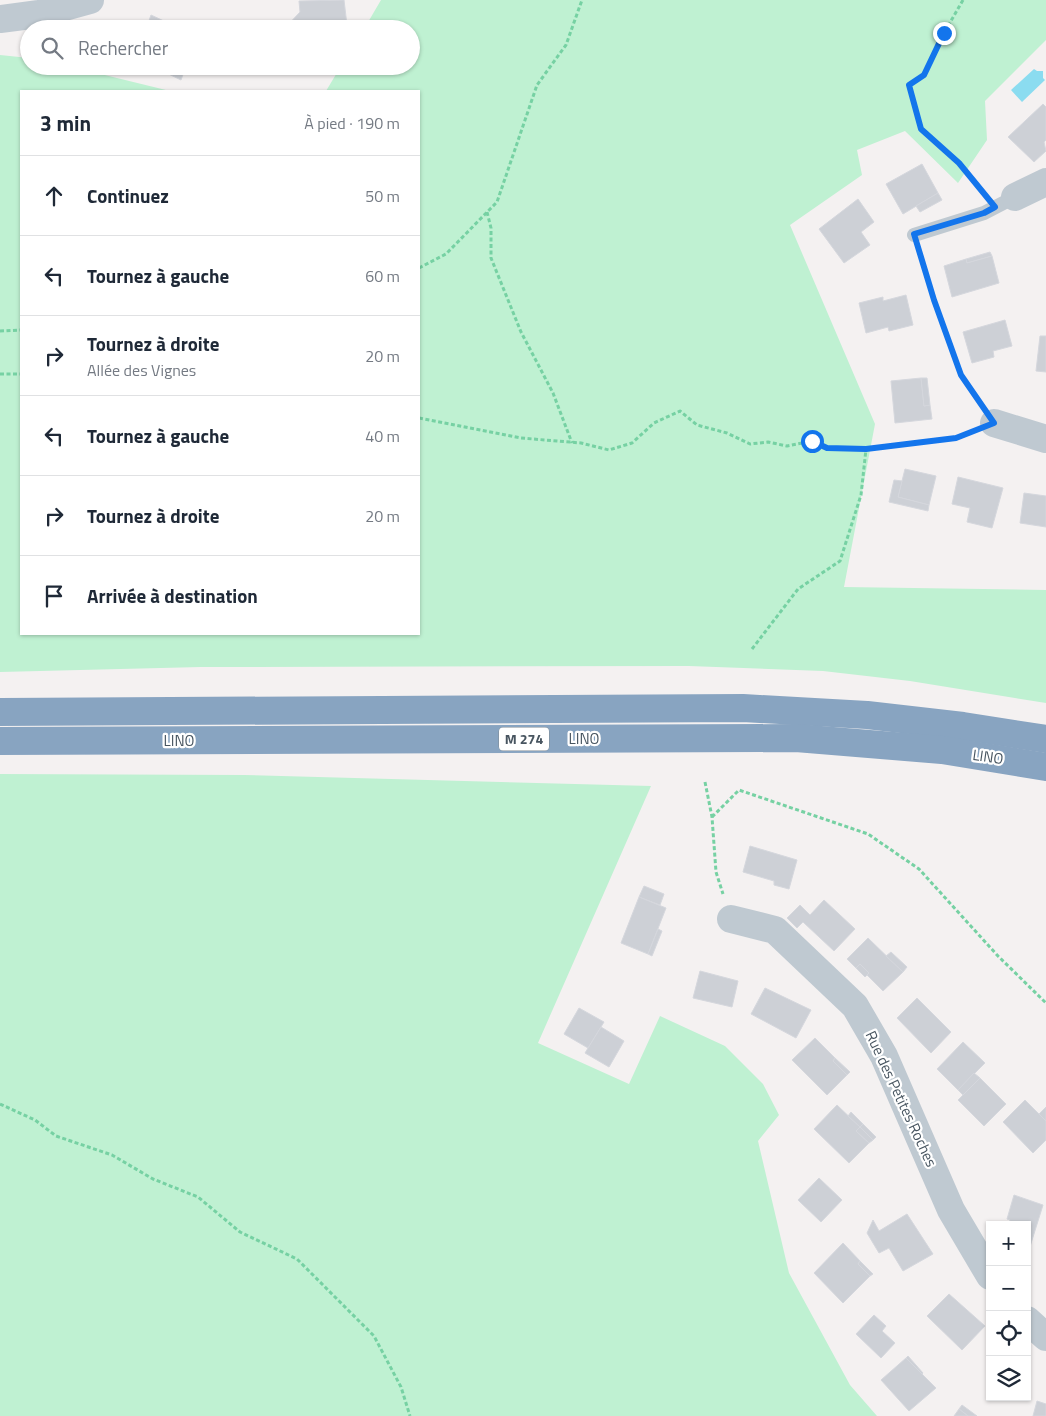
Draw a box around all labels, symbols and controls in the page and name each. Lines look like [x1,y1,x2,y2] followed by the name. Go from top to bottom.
[20,20,420,75] search box
[933,22,956,45] route end
[78,33,168,62] text: Rechercher
[38,34,66,62] icon: search
[40,107,91,139] text: 3 min
[304,111,400,135] text: À pied · 190 m
[87,181,169,210] text: Continuez
[40,182,68,210] icon: ahead
[365,184,400,208] text: 50 m
[87,261,229,290] text: Tournez à gauche
[40,262,68,290] icon: left
[365,264,400,288] text: 60 m
[87,329,219,358] text: Tournez à droite
[40,342,68,370] icon: right
[365,344,400,368] text: 20 m
[87,358,196,382] text: Allée des Vignes
[87,421,229,450] text: Tournez à gauche
[40,422,68,450] icon: left
[365,424,400,448] text: 40 m
[801,430,824,453] route start
[87,501,219,530] text: Tournez à droite
[40,502,68,530] icon: right
[365,504,400,528] text: 20 m
[87,581,258,610] text: Arrivée à destination
[40,582,68,610] icon: arrive
[569,727,600,750] street label: LINO
[499,728,549,751] road number: M 274
[164,729,195,752] street label: LINO
[971,743,1005,770] street label: LINO
[860,1027,943,1171] street label: Rue des Petites Roches
[986,1221,1031,1401] map controls
[986,1221,1031,1266] button: +
[986,1266,1031,1311] button: −
[986,1311,1031,1356] button: locate
[986,1356,1031,1401] button: layers

